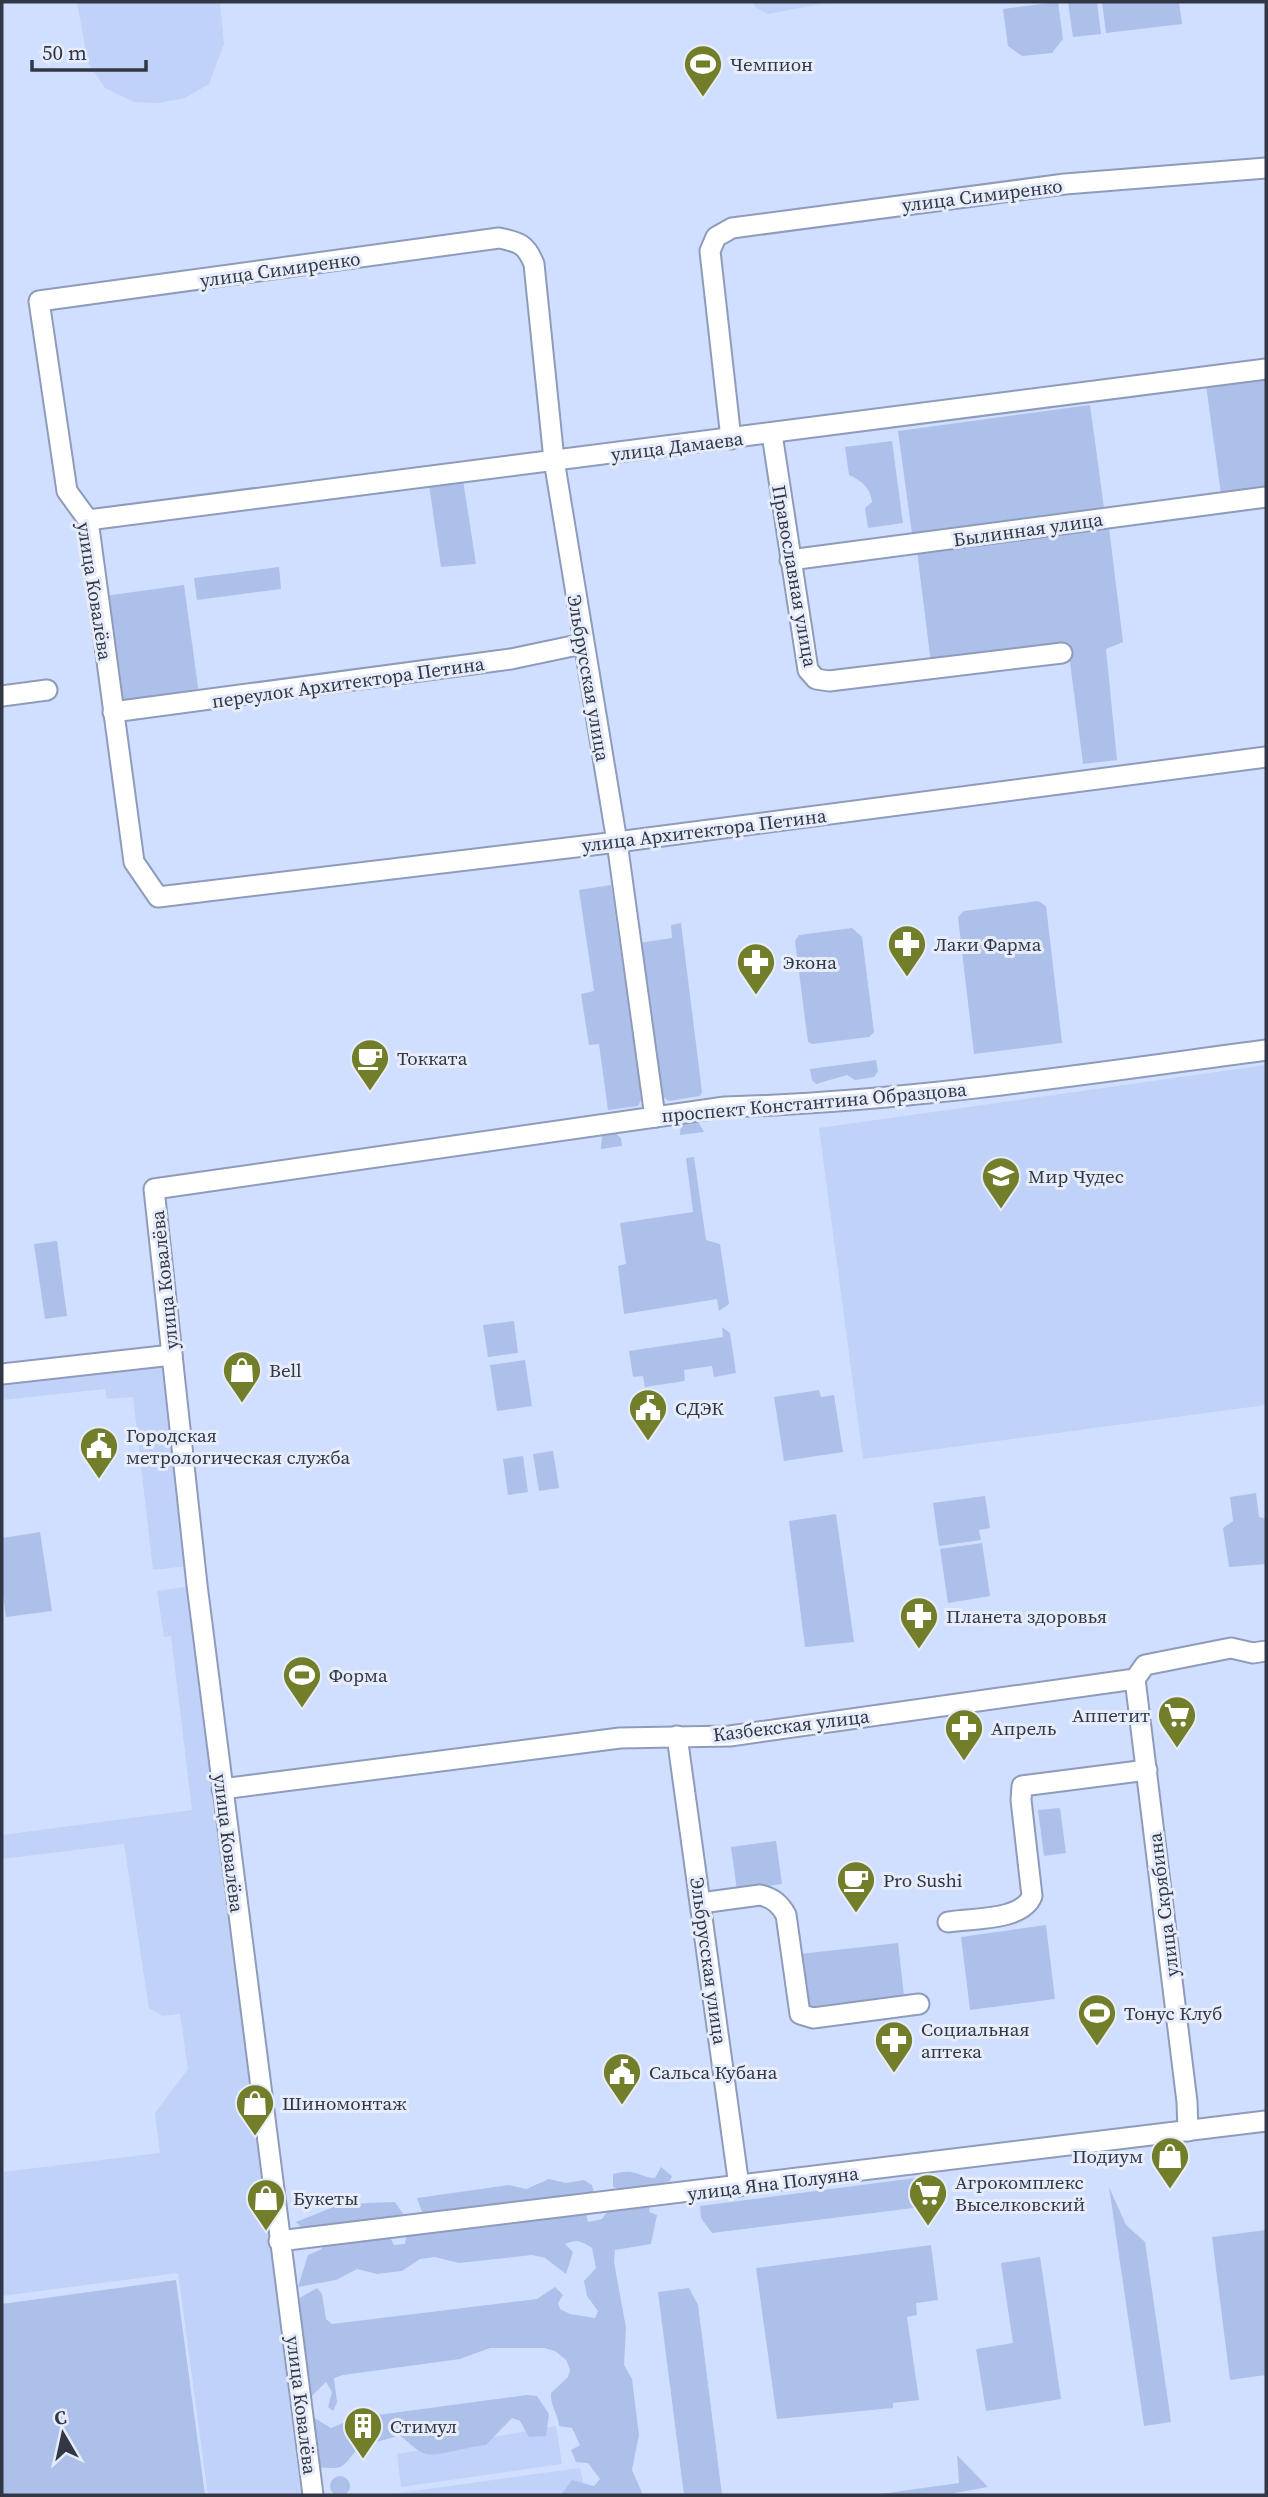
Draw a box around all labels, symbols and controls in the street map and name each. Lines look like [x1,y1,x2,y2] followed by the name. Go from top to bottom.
[32,28,145,72] scale bar
[42,38,87,67] text: 50 m
[682,43,724,98] sports icon: Чемпион
[730,51,813,77] place label: Чемпион
[900,172,1064,218] street label: улица Симиренко
[198,245,362,293] street label: улица Симиренко
[609,425,745,467] street label: улица Дамаева
[766,483,824,669] street label: Православная улица
[952,506,1105,552] street label: Былинная улица
[71,520,119,662] street label: улица Ковалёва
[562,593,616,764] street label: Эльбрусская улица
[210,650,486,714] street label: переулок Архитектора Петина
[580,802,828,858] street label: улица Архитектора Петина
[886,923,928,978] pharmacy icon: Лаки Фарма
[934,931,1042,957] place label: Лаки Фарма
[735,941,777,996] pharmacy icon: Экона
[783,949,837,975] place label: Экона
[349,1037,391,1092] cafe icon: Токката
[397,1045,468,1071] place label: Токката
[660,1076,968,1128] street label: проспект Константина Образцова
[980,1155,1022,1210] school or university icon: Мир Чудес
[1028,1163,1124,1189] place label: Мир Чудес
[144,1209,184,1351] street label: улица Ковалёва
[221,1349,263,1404] shop icon: Bell
[269,1357,302,1383] place label: Bell
[627,1387,669,1442] public building icon: СДЭК
[675,1395,724,1421] place label: СДЭК
[126,1422,351,1470] place label: Городская метрологическая служба
[78,1425,120,1480] public building icon: Городская метрологическая служба
[898,1595,940,1650] pharmacy icon: Планета здоровья
[946,1603,1107,1629] place label: Планета здоровья
[281,1654,323,1709] sports icon: Форма
[329,1662,388,1688] place label: Форма
[1156,1694,1198,1749] supermarket icon: Аппетит
[711,1702,871,1748] street label: Казбекская улица
[1072,1702,1150,1728] place label: Аппетит
[943,1707,985,1762] pharmacy icon: Апрель
[991,1715,1057,1741] place label: Апрель
[208,1772,250,1914] street label: улица Ковалёва
[1141,1831,1185,1979] street label: улица Скрябина
[835,1859,877,1914] cafe icon: Pro Sushi
[883,1867,963,1893] place label: Pro Sushi
[684,1876,734,2047] street label: Эльбрусская улица
[1076,1992,1118,2047] sports icon: Тонус Клуб
[1124,2000,1222,2026] place label: Тонус Клуб
[921,2016,1030,2064] place label: Социальная аптека
[873,2019,915,2074] pharmacy icon: Социальная аптека
[601,2051,643,2106] public building icon: Сальса Кубана
[649,2059,778,2085] place label: Сальса Кубана
[234,2082,276,2137] shop icon: Шиномонтаж
[282,2090,407,2116] place label: Шиномонтаж
[1149,2135,1191,2190] shop icon: Подиум
[1072,2143,1143,2169] place label: Подиум
[686,2160,860,2206] street label: улица Яна Полуяна
[955,2169,1085,2217] place label: Агрокомплекс Выселковский
[907,2172,949,2227] supermarket icon: Агрокомплекс Выселковский
[245,2177,287,2232] shop icon: Букеты
[293,2185,358,2211] place label: Букеты
[281,2334,323,2476] street label: улица Ковалёва
[28,2399,98,2469] north arrow
[52,2403,68,2431] text: С
[342,2405,384,2460] building icon: Стимул
[390,2413,457,2439] place label: Стимул

